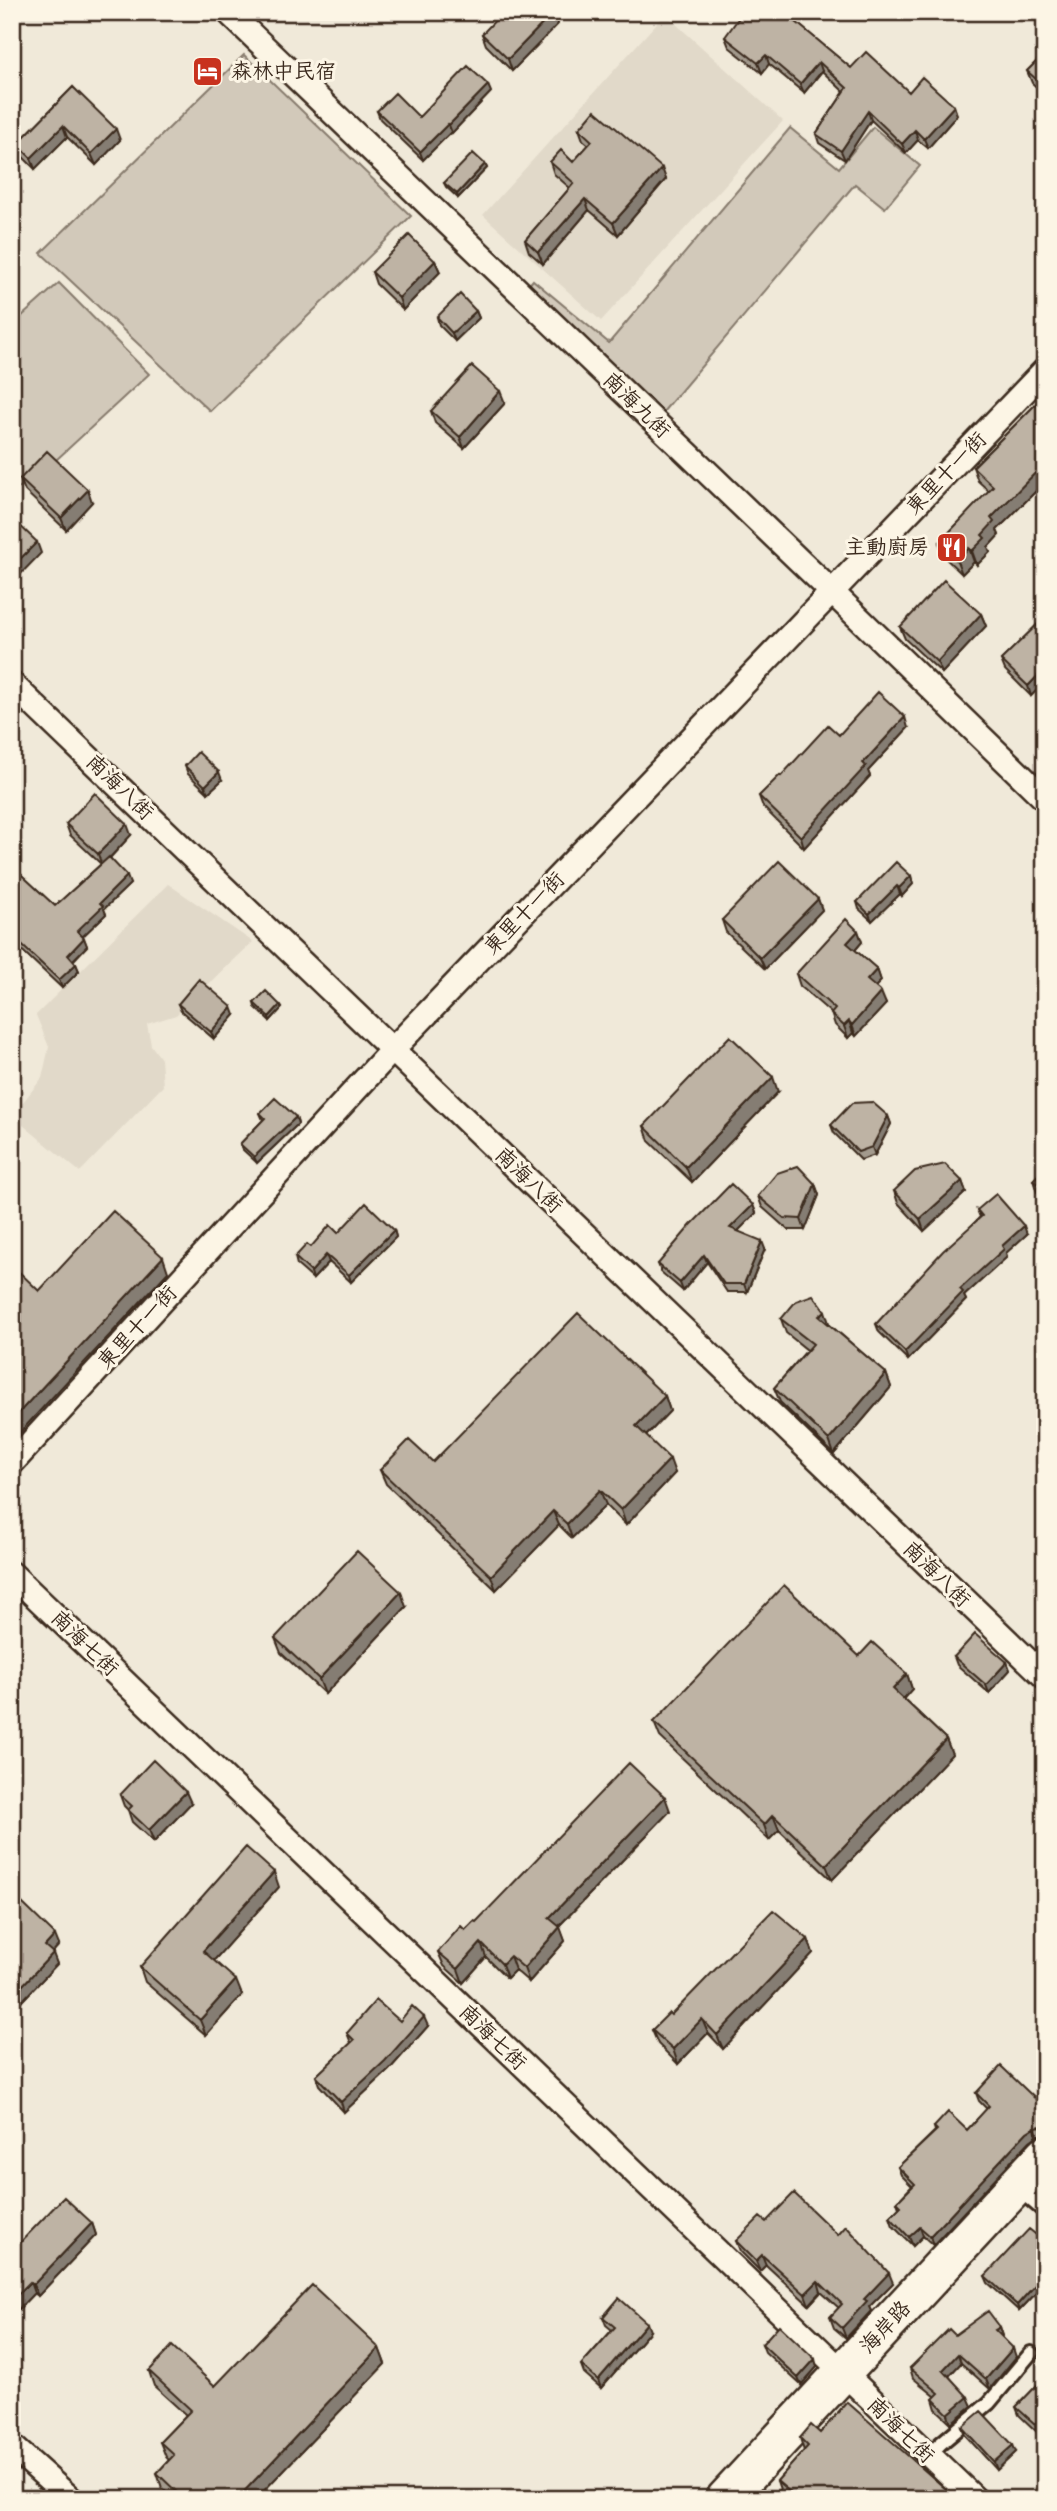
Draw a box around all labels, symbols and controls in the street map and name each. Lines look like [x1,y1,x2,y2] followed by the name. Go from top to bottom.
[191,54,225,88] hotel icon: 森林中民宿
[231,56,336,83] place label: 森林中民宿
[598,365,678,443] street label: 南海九街
[899,425,991,519] street label: 東里十一街
[935,530,969,564] restaurant icon: 主動廚房
[845,532,929,559] place label: 主動廚房
[81,747,161,825] street label: 南海八街
[477,865,569,959] street label: 東里十一街
[490,1140,570,1218] street label: 南海八街
[90,1278,182,1374] street label: 東里十一街
[898,1534,978,1612] street label: 南海八街
[46,1603,126,1681] street label: 南海七街
[454,1997,534,2075] street label: 南海七街
[853,2294,915,2358] street label: 海岸路
[862,2390,942,2468] street label: 南海七街

